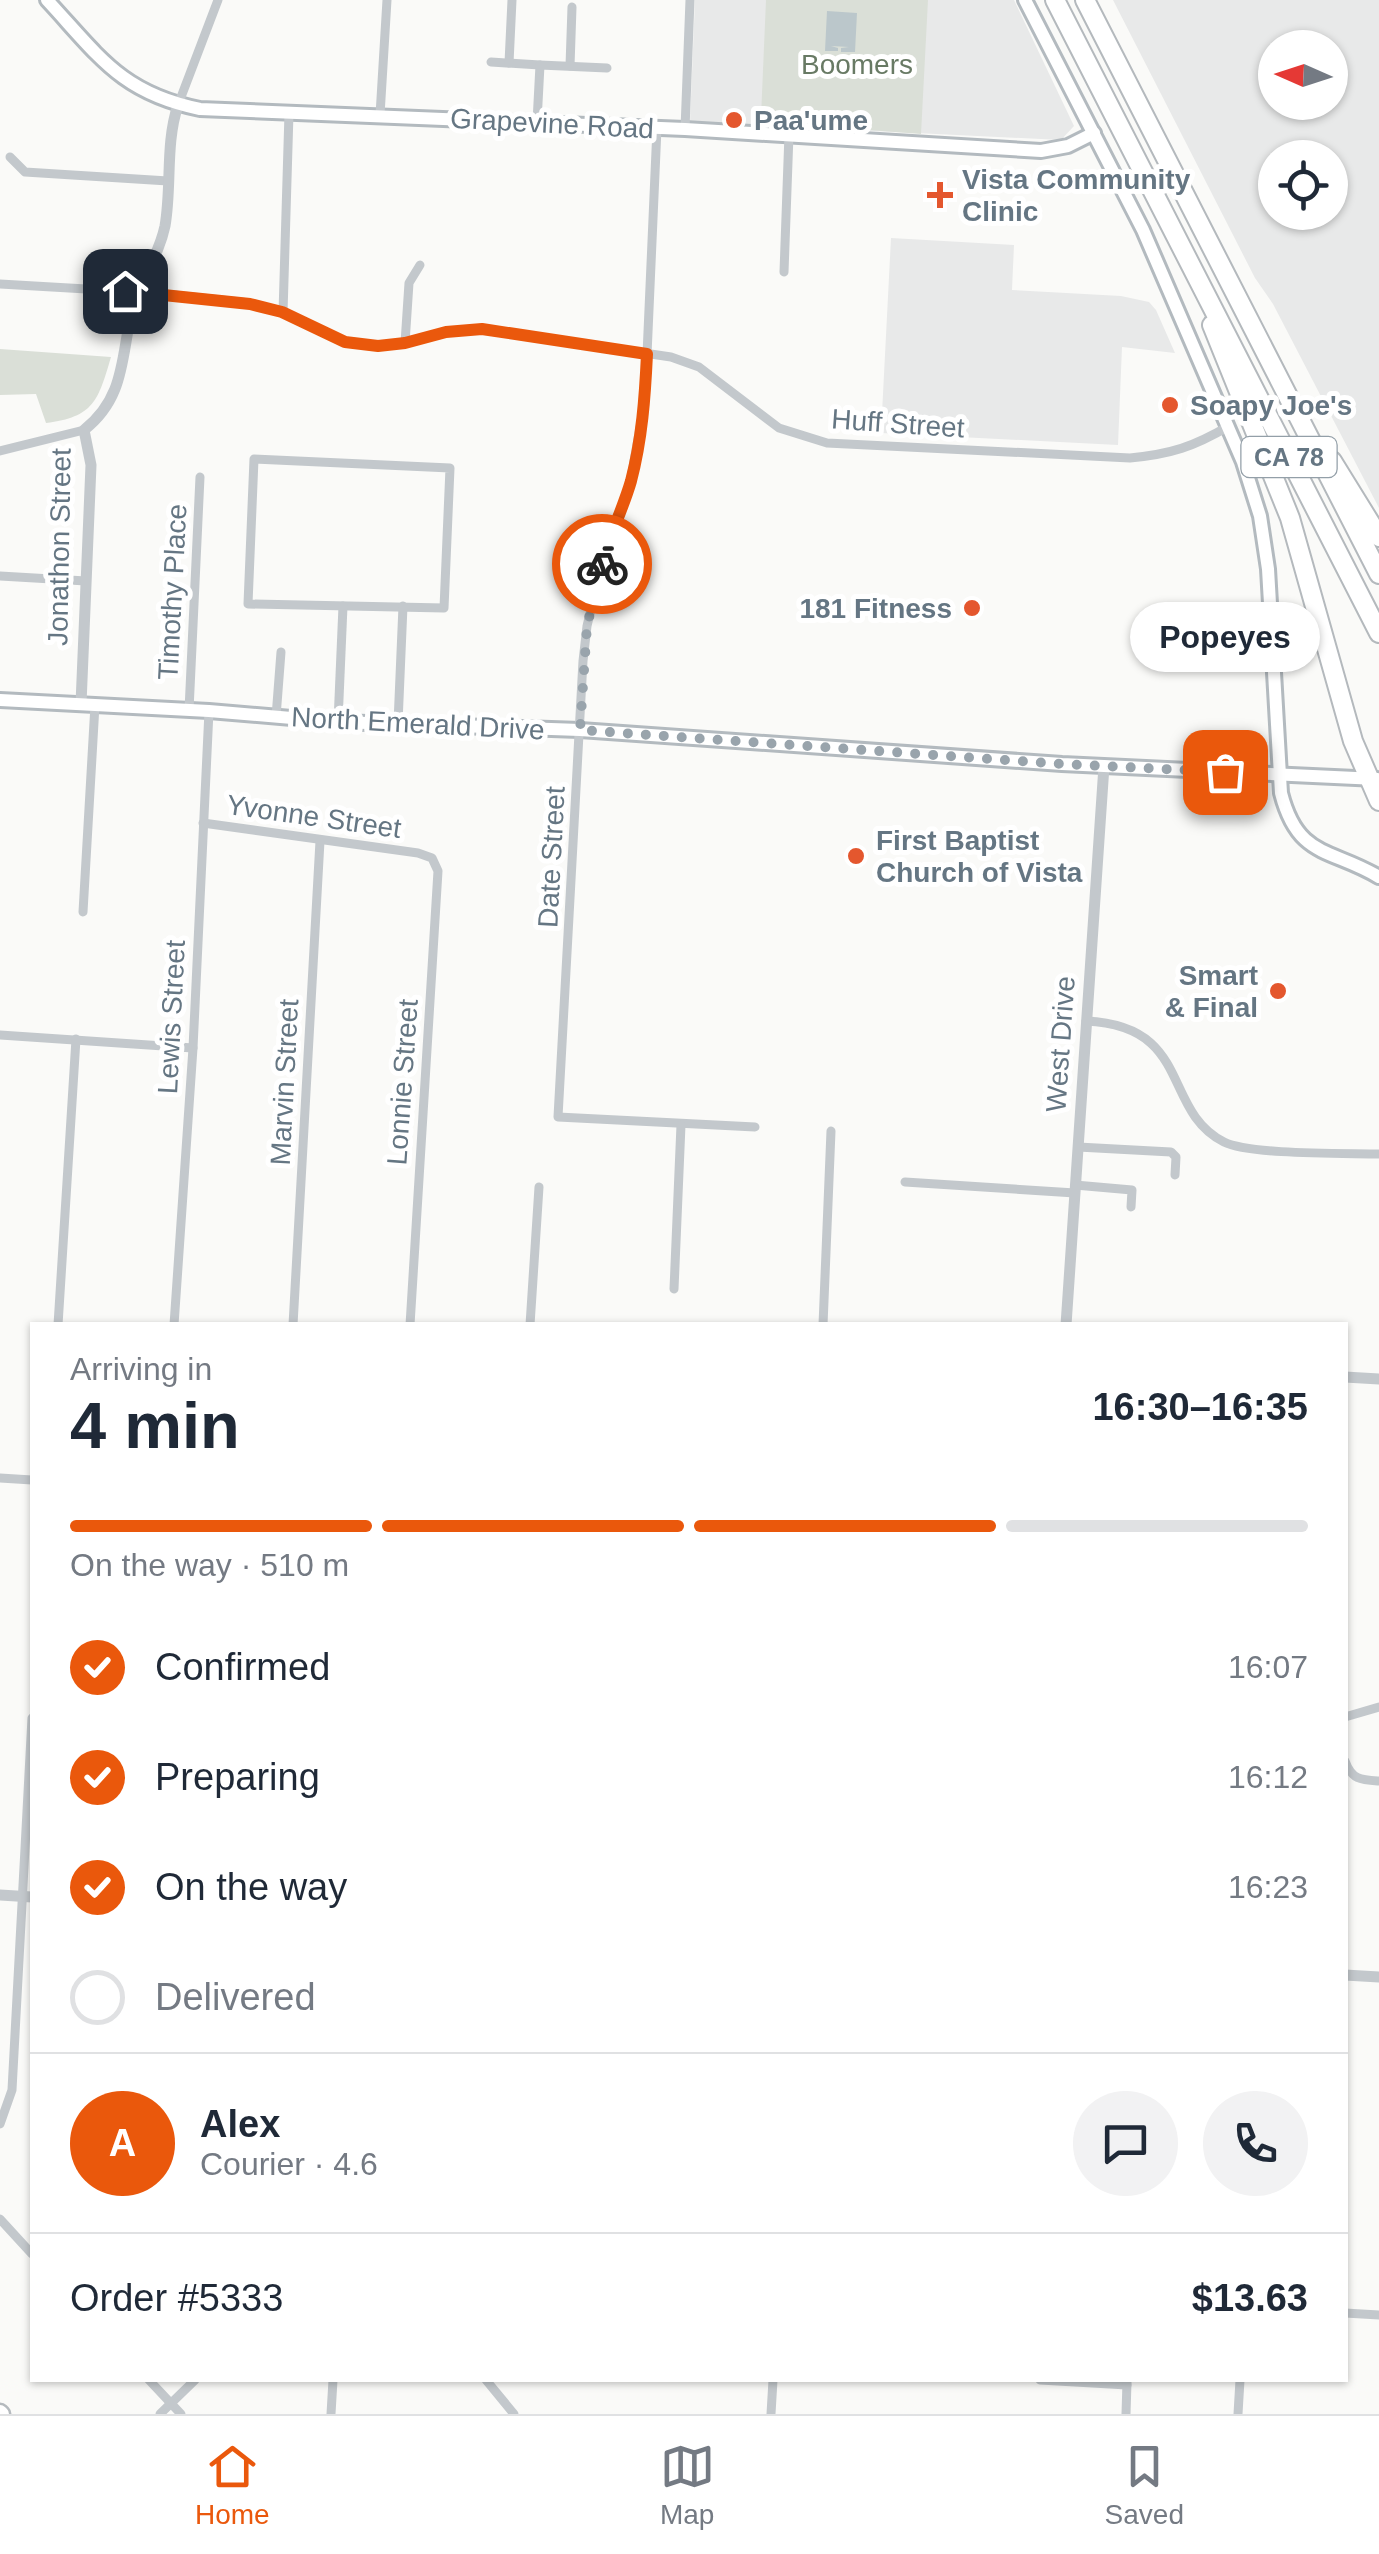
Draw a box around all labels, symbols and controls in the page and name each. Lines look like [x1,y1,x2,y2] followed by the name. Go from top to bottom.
[1258,30,1348,120] north arrow
[1258,30,1348,230] map controls
[801,49,913,80] park label: Boomers
[449,103,655,144] street label: Grapevine Road
[754,105,868,136] place label: Paa'ume
[723,109,745,131] marker: Paa'ume
[1258,140,1348,230] button: locate
[962,164,1191,227] place label: Vista Community Clinic
[927,182,953,208] marker: Vista Community Clinic
[83,249,168,334] pin
[98,264,153,319] icon: home
[1190,390,1352,421] place label: Soapy Joe's
[1159,394,1181,416] marker: Soapy Joe's
[830,403,966,444] street label: Huff Street
[1242,437,1336,477] road number: CA 78
[42,448,77,646] street label: Jonathon Street
[152,503,193,681] street label: Timothy Place
[552,514,652,614] courier
[575,537,630,592] icon: bike
[799,593,952,624] place label: 181 Fitness
[961,597,983,619] marker: 181 Fitness
[1130,602,1320,672] callout: Popeyes
[1159,619,1291,655] text: Popeyes
[291,701,545,746] street label: North Emerald Drive
[1183,730,1268,815] pin
[1198,745,1253,800] icon: bag
[532,785,571,929] street label: Date Street
[225,789,403,844] street label: Yvonne Street
[876,825,1083,888] place label: First Baptist Church of Vista
[845,845,867,867] marker: First Baptist Church of Vista
[152,939,191,1095] street label: Lewis Street
[1165,960,1258,1023] place label: Smart & Final
[1040,975,1081,1113] street label: West Drive
[1267,980,1289,1002] marker: Smart & Final
[265,998,304,1166] street label: Marvin Street
[381,998,424,1166] street label: Lonnie Street
[70,1351,212,1387] text: Arriving in
[1092,1386,1308,1428] text: 16:30–16:35
[70,1389,240,1462] text: 4 min
[70,1547,349,1583] text: On the way · 510 m
[70,1640,125,1695] icon: check
[155,1646,330,1688] text: Confirmed
[1228,1649,1308,1685] text: 16:07
[70,1750,125,1805] icon: check
[155,1756,320,1798] text: Preparing
[1228,1759,1308,1795] text: 16:12
[70,1860,125,1915] icon: check
[155,1866,347,1908] text: On the way
[1228,1869,1308,1905] text: 16:23
[155,1976,316,2018] text: Delivered
[1073,2091,1178,2196] button: chat
[1203,2091,1308,2196] button: phone
[200,2103,280,2145] text: Alex
[109,2122,136,2164] text: A
[200,2146,378,2182] text: Courier · 4.6
[70,2277,283,2319] text: Order #5333
[1192,2277,1308,2319] text: $13.63
[195,2439,270,2531] tab: Home
[660,2439,715,2531] tab: Map
[1105,2439,1184,2531] tab: Saved

